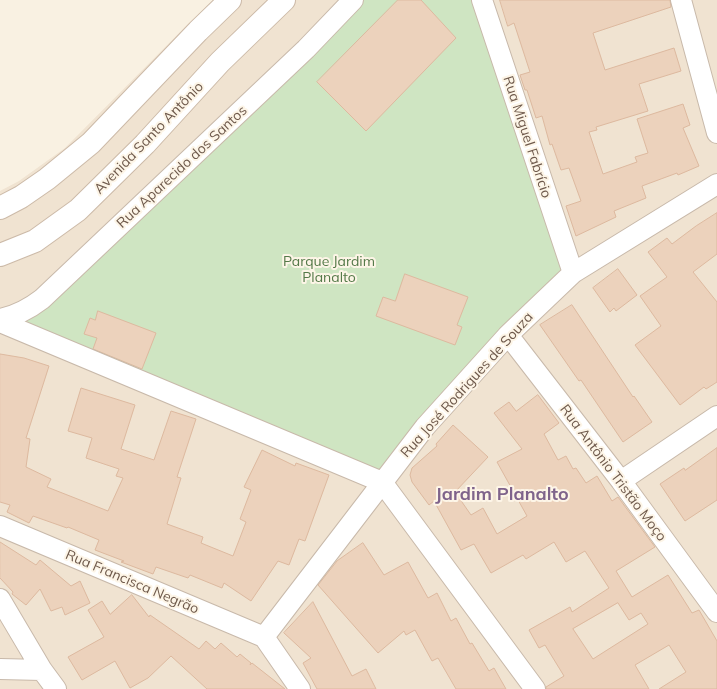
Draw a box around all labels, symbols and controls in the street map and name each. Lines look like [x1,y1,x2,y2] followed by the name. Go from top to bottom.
[499,74,555,200] street label: Rua Miguel Fabrício
[91,78,207,198] street label: Avenida Santo Antônio
[113,102,251,232] street label: Rua Aparecido dos Santos
[283,254,375,286] park label: Parque Jardim Planalto
[397,309,537,461] street label: Rua José Rodrigues de Souza
[556,401,670,545] street label: Rua Antônio Tristão Moço
[435,484,569,506] district label: Jardim Planalto
[63,546,201,618] street label: Rua Francisca Negrão

